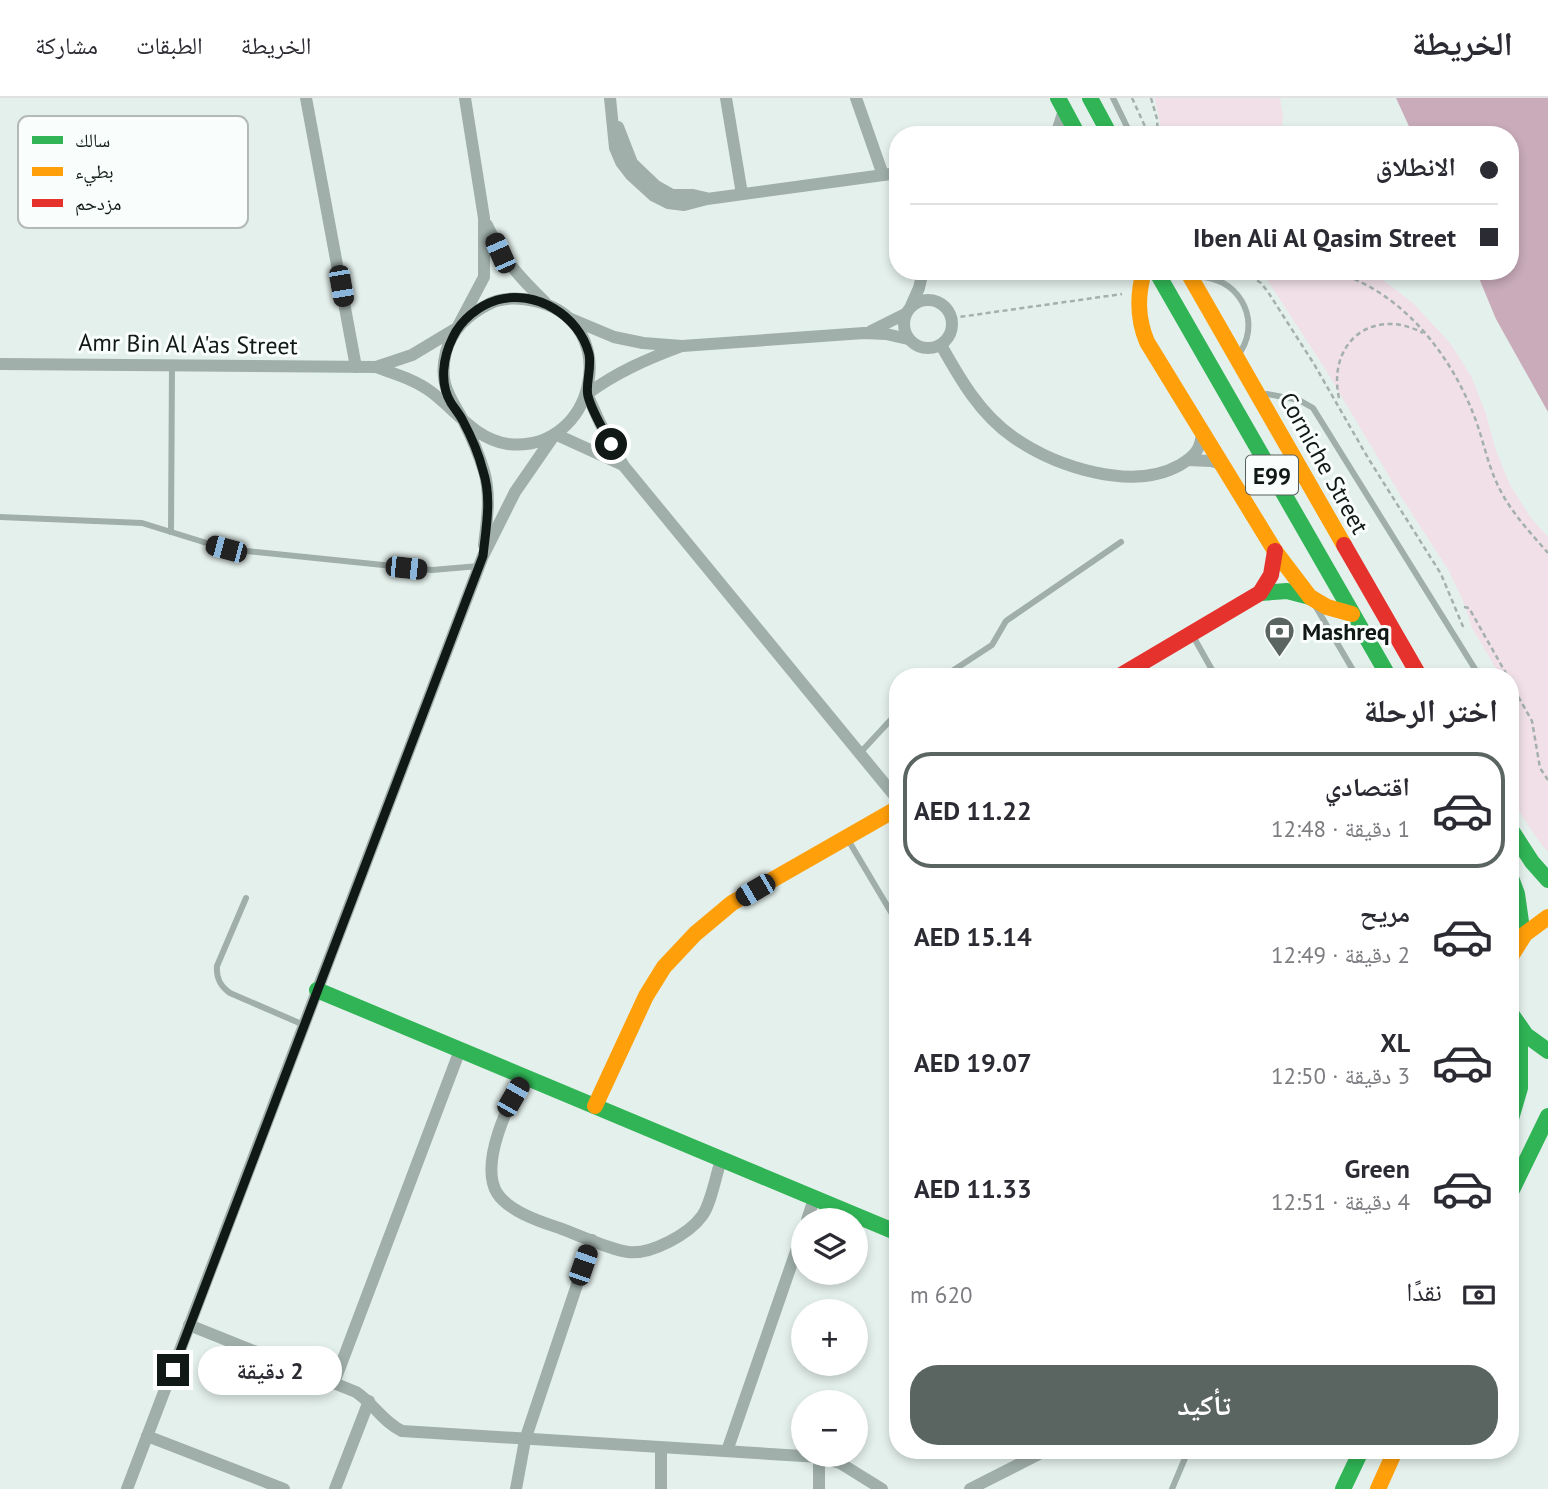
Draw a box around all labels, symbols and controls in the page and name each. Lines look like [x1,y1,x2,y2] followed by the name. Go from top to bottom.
[1412,21,1513,64] text: الخريطة
[35,30,98,61] text: مشاركة
[136,30,203,61] text: الطبقات
[241,30,311,61] text: الخريطة
[18,116,248,228] legend
[75,128,110,152] text: سالك
[1376,150,1456,183] text: الانطلاق
[75,159,114,187] text: بطيء
[75,191,121,216] text: مزدحم
[1193,221,1456,254] text: Iben Ali Al Qasim Street
[482,230,519,276] car
[328,263,355,309] car
[78,327,298,361] street label: Amr Bin Al A'as Street
[1272,387,1376,539] street label: Corniche Street
[595,428,627,460] route start
[1246,456,1298,494] road number: E99
[203,533,250,565] car
[385,555,428,581] car
[1262,614,1296,658] bank icon: Mashreq
[1302,616,1390,647] place label: Mashreq
[1364,689,1498,731] text: اختر الرحلة
[1325,770,1410,803] text: اقتصادي
[1431,779,1494,842] icon: car
[914,794,1032,827] text: AED 11.22
[1271,814,1410,843] text: 1 دقيقة · 12:48
[732,870,779,910] car
[1360,896,1410,929] text: مريح
[1431,905,1494,968] icon: car
[914,920,1032,953] text: AED 15.14
[1271,940,1410,969] text: 2 دقيقة · 12:49
[1380,1026,1410,1059] text: XL
[1431,1031,1494,1094] icon: car
[914,1046,1032,1079] text: AED 19.07
[1271,1061,1410,1090] text: 3 دقيقة · 12:50
[494,1074,533,1120] car
[1345,1152,1410,1185] text: Green
[1431,1157,1494,1220] icon: car
[914,1172,1032,1205] text: AED 11.33
[1271,1187,1410,1216] text: 4 دقيقة · 12:51
[791,1208,868,1467] map controls
[791,1208,868,1285] button: layers
[567,1242,600,1288] car
[1406,1275,1442,1308] text: نقدًا
[1460,1276,1498,1314] icon: cash
[910,1280,972,1309] text: 620 m
[791,1299,868,1376] button: +
[198,1346,341,1394] callout: 2 دقيقة
[157,1354,189,1386] route end
[236,1356,304,1385] text: 2 دقيقة
[910,1365,1498,1445] button: تأكيد
[791,1390,868,1467] button: −

